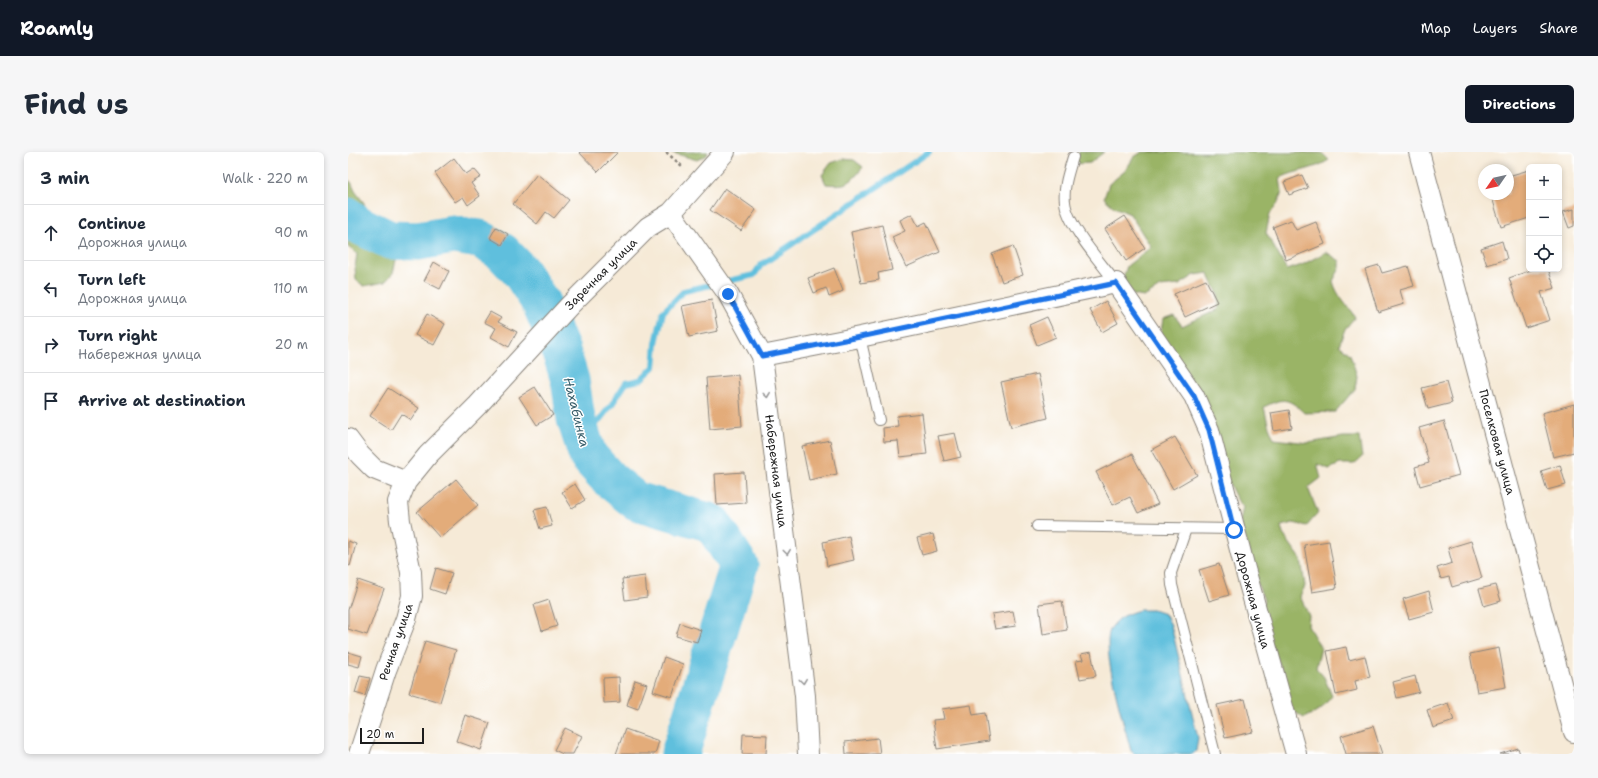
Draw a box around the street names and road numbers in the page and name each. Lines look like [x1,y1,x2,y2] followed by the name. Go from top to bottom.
[562,234,641,313] street label: Заречная улица
[1475,388,1519,497] street label: Поселковая улица
[761,414,791,529] street label: Набережная улица
[1232,549,1274,651] street label: Дорожная улица
[375,601,417,683] street label: Речная улица

